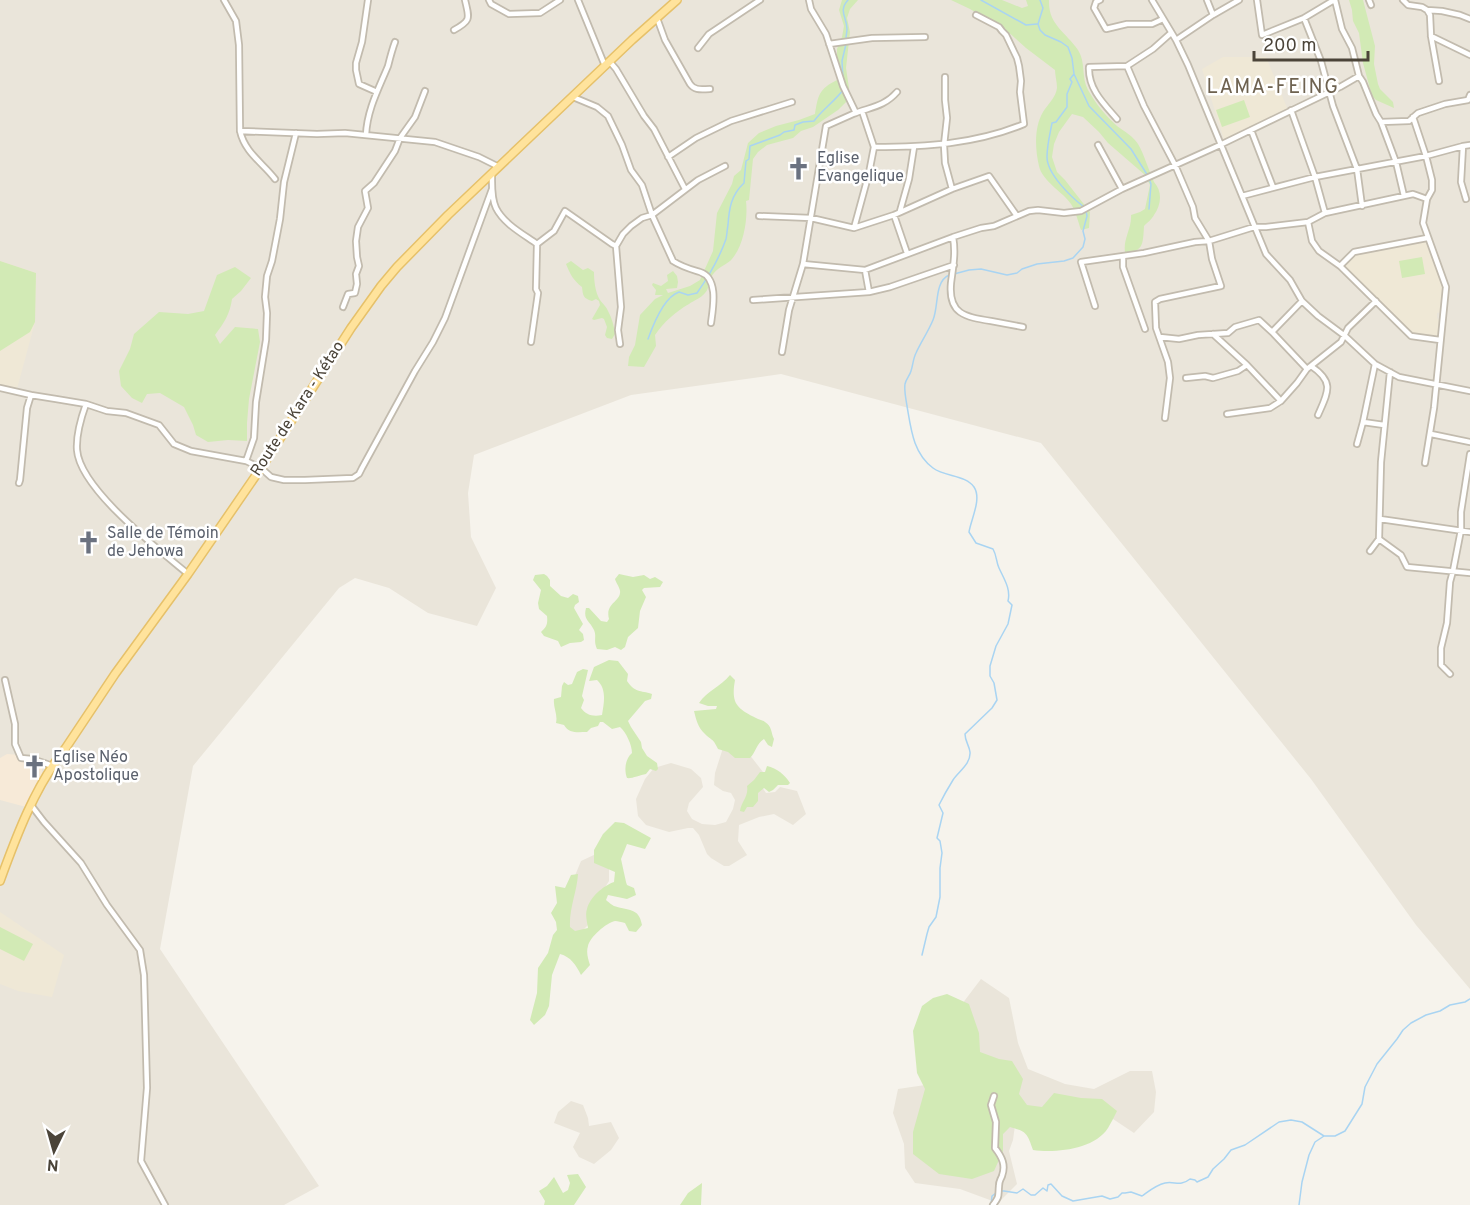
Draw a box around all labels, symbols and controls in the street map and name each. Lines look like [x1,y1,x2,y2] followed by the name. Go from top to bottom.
[1254,24,1368,62] scale bar
[1263,35,1316,58] text: 200 m
[1206,75,1340,101] district label: LAMA-FEING
[817,149,904,187] place label: Eglise Evangelique
[786,155,812,181] church icon: Eglise Evangelique
[247,338,349,480] street label: Route de Kara - Kétao
[107,524,219,562] place label: Salle de Témoin de Jehowa
[76,530,102,556] church icon: Salle de Témoin de Jehowa
[53,748,139,786] place label: Eglise Néo Apostolique
[22,754,48,780] church icon: Eglise Néo Apostolique
[24,1121,84,1181] north arrow
[46,1153,59,1174] text: N

